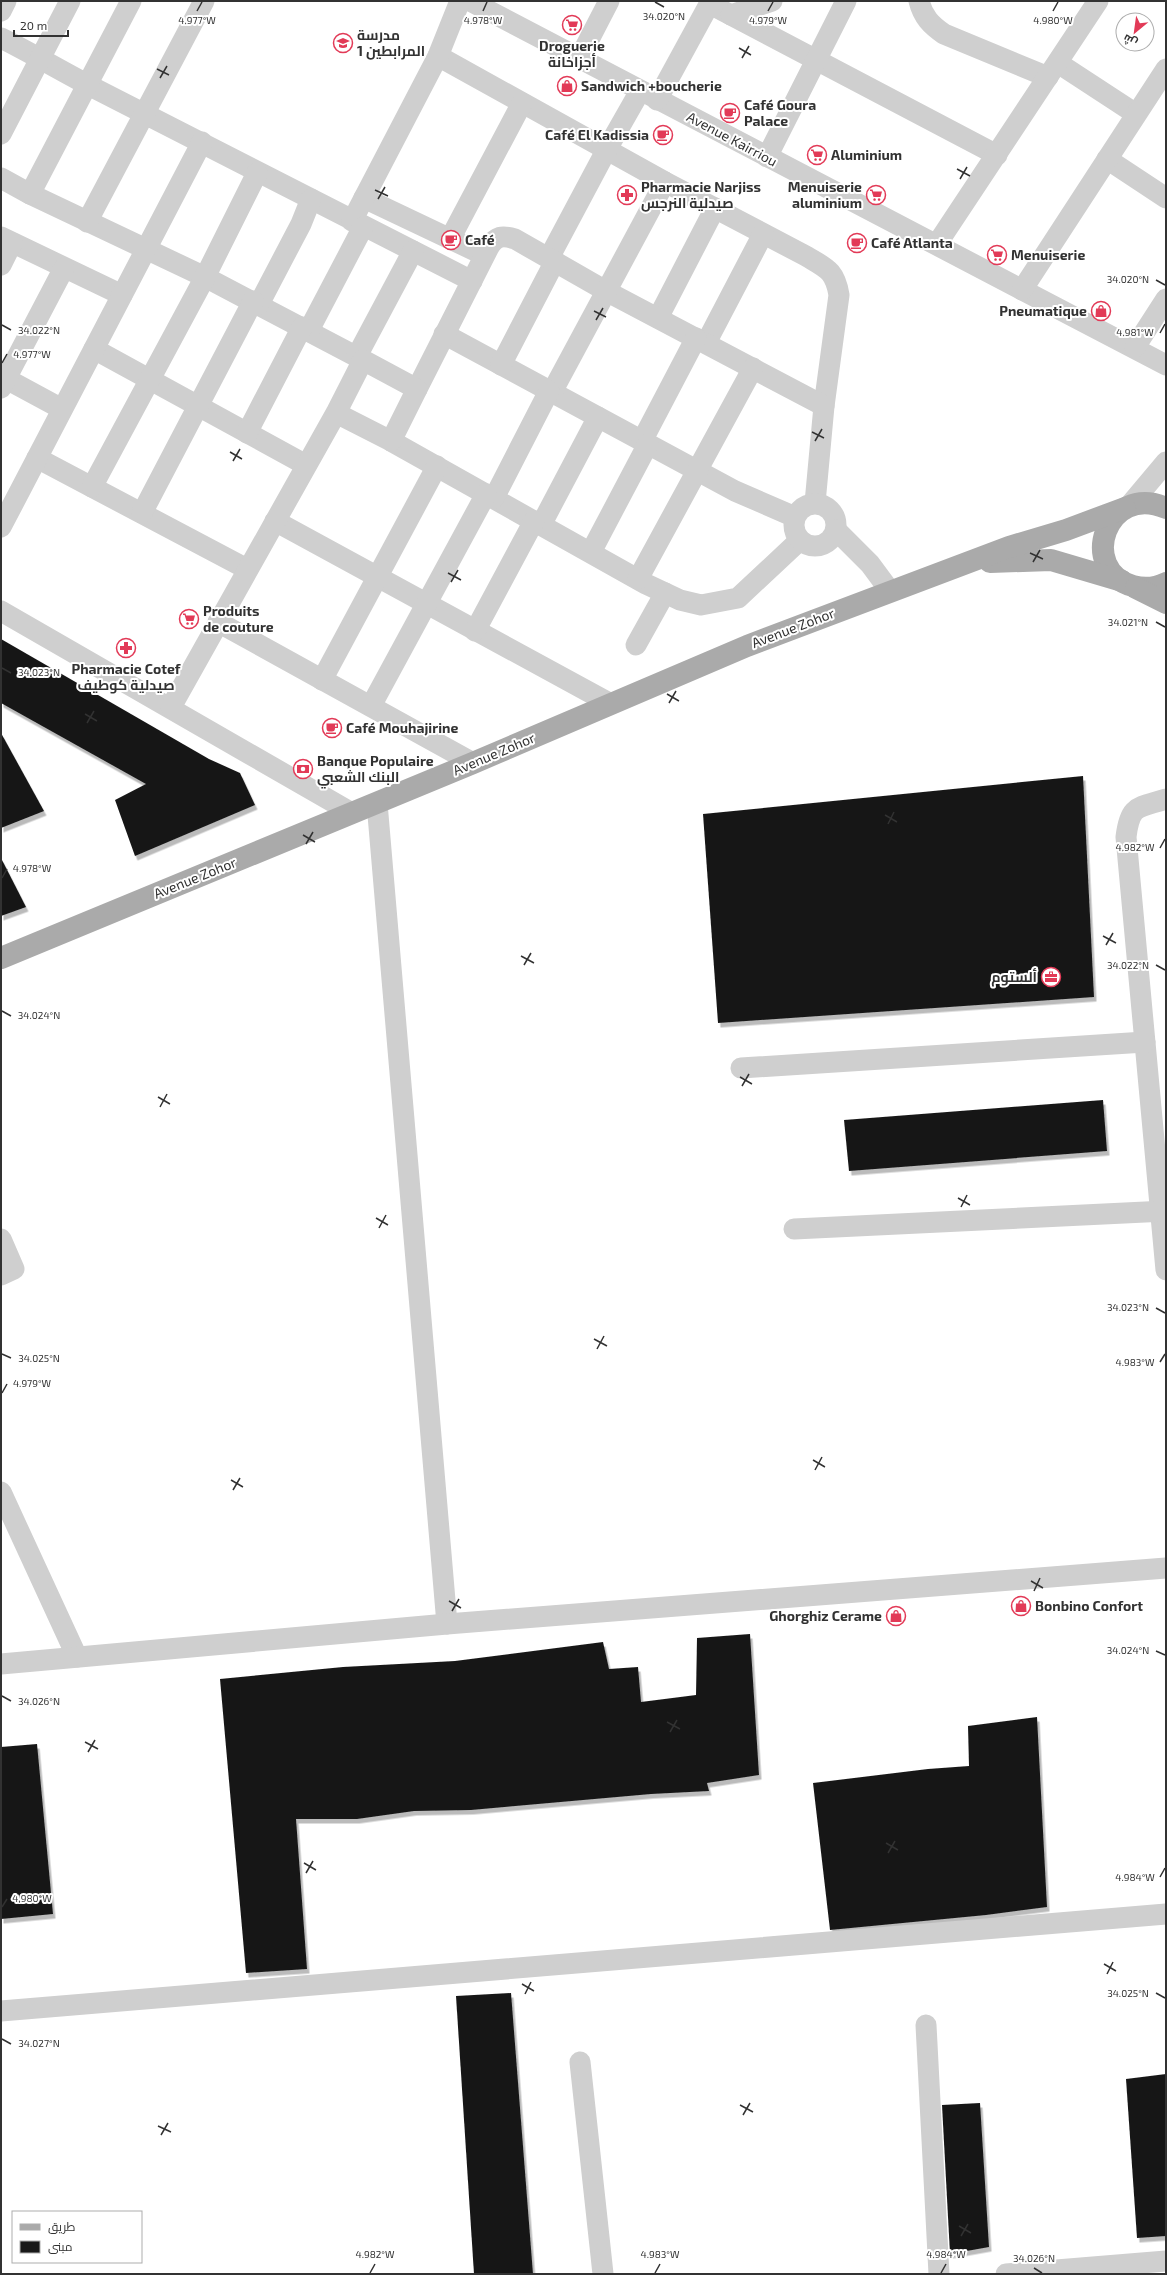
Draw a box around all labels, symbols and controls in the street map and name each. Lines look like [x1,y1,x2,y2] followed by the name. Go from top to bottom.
[643,10,685,22] text: 34.020°N
[14,12,68,38] scale bar
[1115,12,1155,52] north arrow
[178,14,216,26] text: 4.977°W
[464,14,503,26] text: 4.978°W
[561,14,583,36] supermarket icon: Droguerie أجزاخانة
[749,14,788,26] text: 4.979°W
[1033,14,1073,26] text: 4.980°W
[20,18,47,32] text: 20 m
[357,26,425,60] place label: مدرسة المرابطين 1
[1121,31,1140,50] text: ش
[332,32,354,54] school or university icon: مدرسة المرابطين 1
[539,37,605,71] place label: Droguerie أجزاخانة
[556,75,578,97] shop icon: Sandwich +boucherie
[581,77,722,94] place label: Sandwich +boucherie
[744,96,816,129] place label: Café Goura Palace
[719,102,741,124] cafe icon: Café Goura Palace
[684,108,780,170] street label: Avenue Kairriou
[652,124,674,146] cafe icon: Café El Kadissia
[545,126,649,143] place label: Café El Kadissia
[806,144,828,166] supermarket icon: Aluminium
[831,146,902,163] place label: Aluminium
[641,178,761,212] place label: Pharmacie Narjiss صيدلية النرجس
[788,178,862,211] place label: Menuiserie aluminium
[616,184,638,206] pharmacy icon: Pharmacie Narjiss صيدلية النرجس
[865,184,887,206] supermarket icon: Menuiserie aluminium
[440,229,462,251] cafe icon: Café
[465,231,495,248] place label: Café
[846,232,868,254] cafe icon: Café Atlanta
[871,234,953,251] place label: Café Atlanta
[986,244,1008,266] supermarket icon: Menuiserie
[1011,246,1085,263] place label: Menuiserie
[1107,273,1149,285] text: 34.020°N
[1090,300,1112,322] shop icon: Pneumatique
[999,302,1087,319] place label: Pneumatique
[18,324,60,336] text: 34.022°N
[1116,326,1154,338] text: 4.981°W
[13,348,51,360] text: 4.977°W
[203,602,274,635] place label: Produits de couture
[749,604,837,651] street label: Avenue Zohor
[178,608,200,630] supermarket icon: Produits de couture
[1108,616,1148,628] text: 34.021°N
[115,637,137,659] pharmacy icon: Pharmacie Cotef صيدلية كوطيف
[72,660,181,694] place label: Pharmacie Cotef صيدلية كوطيف
[18,666,60,678] text: 34.023°N
[321,717,343,739] cafe icon: Café Mouhajirine
[346,719,458,736] place label: Café Mouhajirine
[450,728,538,778] street label: Avenue Zohor
[317,752,434,789] place label: Banque Populaire البنك الشعبي
[292,758,314,780] bank icon: Banque Populaire البنك الشعبي
[1116,841,1155,853] text: 4.982°W
[151,853,239,902] street label: Avenue Zohor
[13,862,52,874] text: 4.978°W
[1107,959,1149,971] text: 34.022°N
[1040,966,1062,988] office icon: ألستوم
[991,968,1037,987] place label: ألستوم
[18,1009,60,1021] text: 34.024°N
[1107,1301,1149,1313] text: 34.023°N
[18,1352,60,1364] text: 34.025°N
[1116,1356,1155,1368] text: 4.983°W
[13,1377,52,1389] text: 4.979°W
[1010,1595,1032,1617] shop icon: Bonbino Confort
[1035,1597,1143,1614] place label: Bonbino Confort
[885,1605,907,1627] shop icon: Ghorghiz Cerame
[769,1607,882,1624] place label: Ghorghiz Cerame
[1107,1644,1149,1656] text: 34.024°N
[18,1695,60,1707] text: 34.026°N
[1115,1871,1155,1883] text: 4.984°W
[12,1892,52,1904] text: 4.980°W
[1107,1987,1149,1999] text: 34.025°N
[18,2037,60,2049] text: 34.027°N
[12,2211,142,2263] legend
[48,2219,76,2234] text: طريق
[48,2239,73,2254] text: مبنى
[356,2248,395,2260] text: 4.982°W
[641,2248,680,2260] text: 4.983°W
[926,2248,966,2260] text: 4.984°W
[1013,2252,1055,2264] text: 34.026°N

